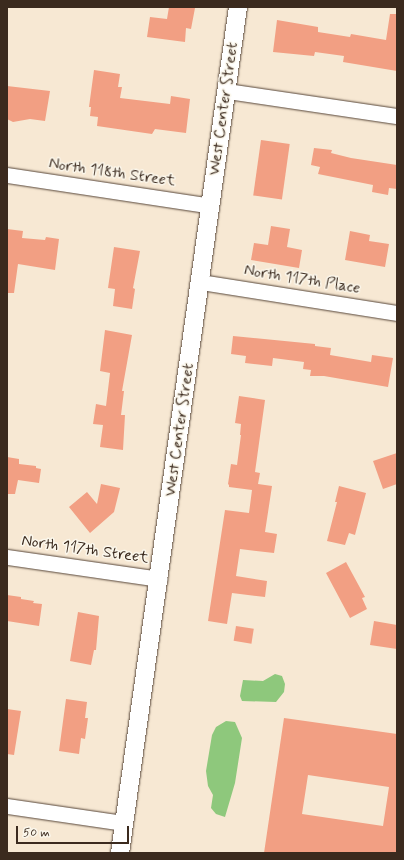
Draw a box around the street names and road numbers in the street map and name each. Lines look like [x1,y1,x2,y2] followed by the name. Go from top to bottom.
[205,40,243,178] street label: West Center Street
[47,155,177,191] street label: North 118th Street
[243,261,361,299] street label: North 117th Place
[161,361,199,499] street label: West Center Street
[20,532,150,568] street label: North 117th Street

